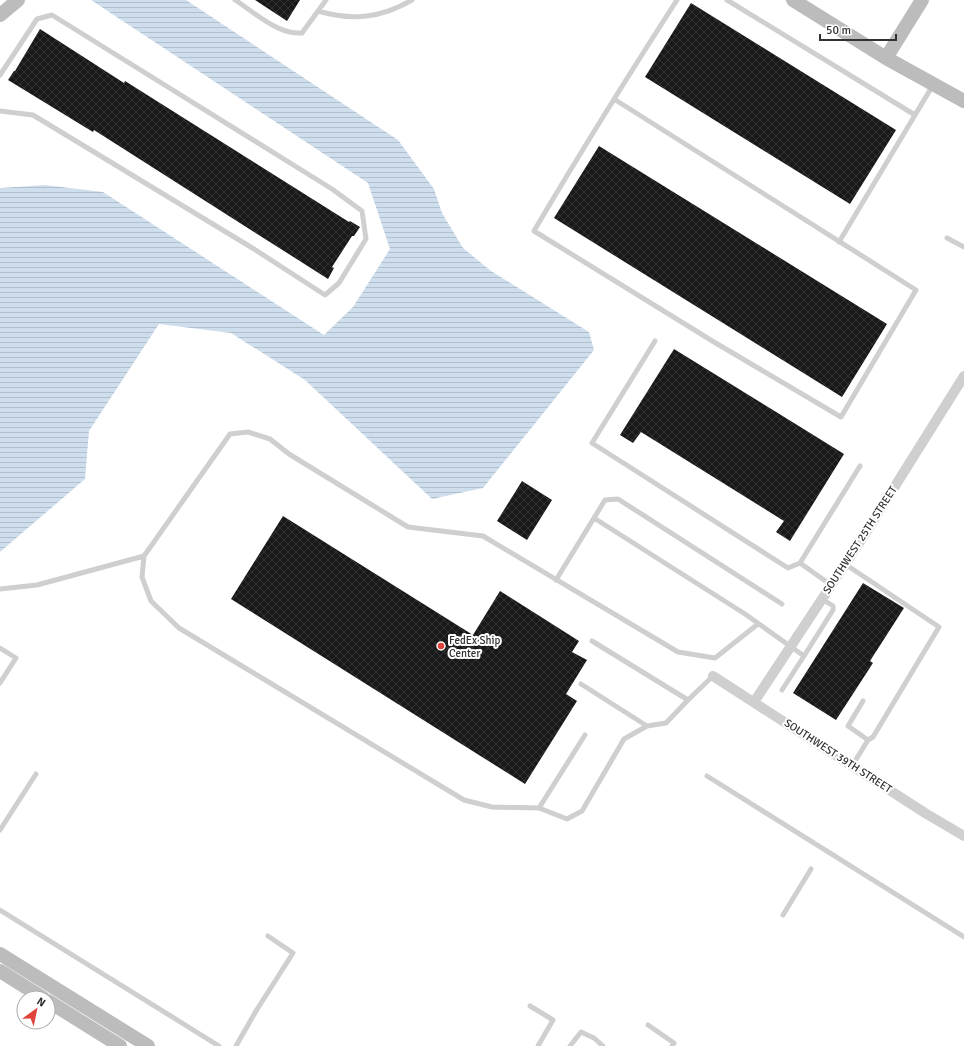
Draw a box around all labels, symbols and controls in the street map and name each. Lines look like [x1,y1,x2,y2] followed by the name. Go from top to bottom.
[820,16,896,42] scale bar
[826,23,851,38] text: 50 m
[820,483,900,596] street label: SOUTHWEST 25TH STREET
[449,634,501,660] place label: FedEx Ship Center
[436,641,446,651] marker: FedEx Ship Center
[782,716,895,796] street label: SOUTHWEST 39TH STREET
[16,990,56,1030] north arrow
[34,994,48,1010] text: N

